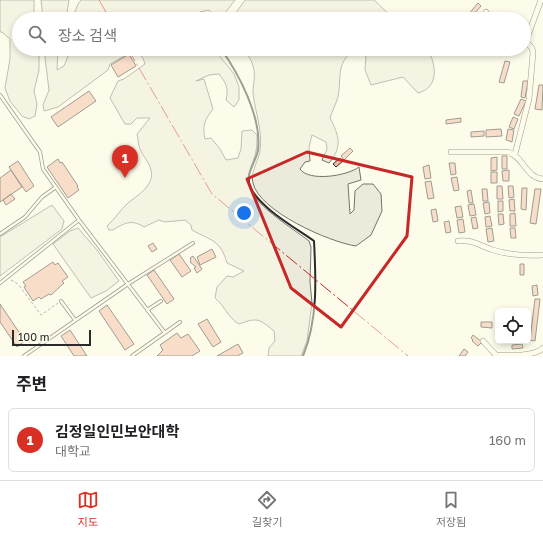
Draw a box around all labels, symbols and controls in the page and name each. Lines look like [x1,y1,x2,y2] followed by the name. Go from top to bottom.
[12,12,531,56] search box
[26,23,48,45] icon: search
[58,26,117,44] text: 장소 검색
[112,145,138,178] pin: 1
[234,203,254,223] your location
[495,308,531,344] map controls
[495,308,531,344] button: locate
[12,328,91,347] scale bar
[18,330,49,343] text: 100 m
[16,373,47,394] text: 주변
[55,422,179,440] text: 김정일인민보안대학
[27,432,33,448] text: 1
[489,432,526,448] text: 160 m
[55,443,91,459] text: 대학교
[77,489,99,529] tab: 지도
[252,489,282,529] tab: 길찾기
[436,489,466,529] tab: 저장됨

